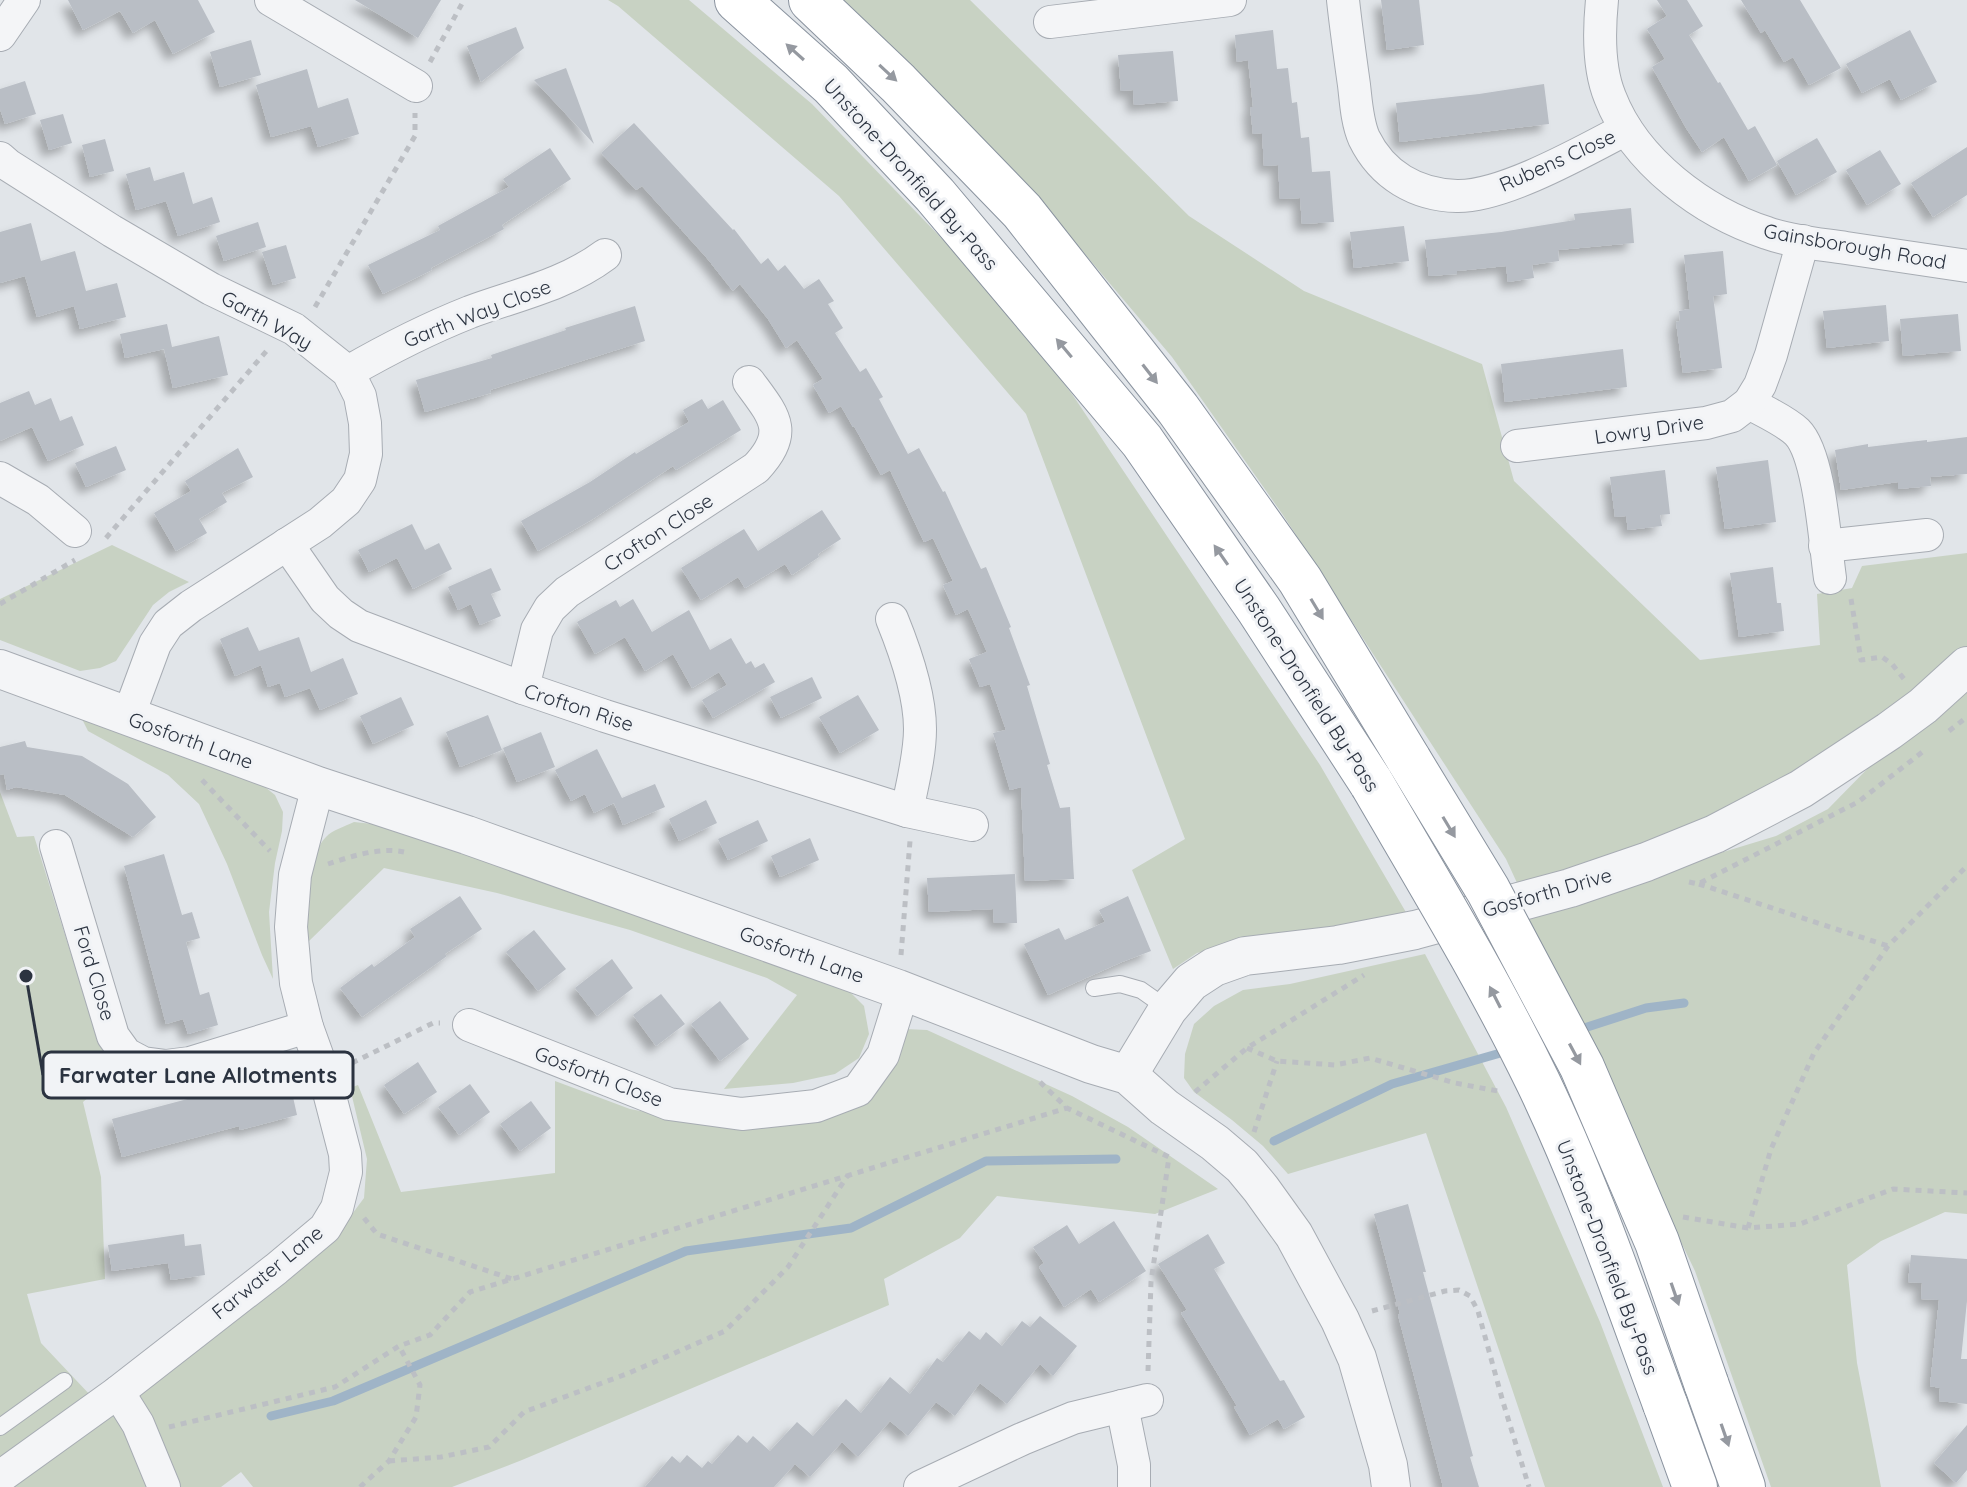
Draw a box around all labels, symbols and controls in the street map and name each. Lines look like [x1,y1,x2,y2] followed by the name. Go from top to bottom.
[786,44,805,62] one-way arrow
[878,63,897,81] one-way arrow
[818,73,1004,275] street label: Unstone-Dronfield By-Pass
[1495,123,1619,197] street label: Rubens Close
[1762,218,1948,274] street label: Gainsborough Road
[400,273,554,353] street label: Garth Way Close
[217,285,317,355] street label: Garth Way
[1056,338,1073,358] one-way arrow
[1142,364,1158,384] one-way arrow
[1593,409,1705,449] street label: Lowry Drive
[598,487,718,577] street label: Crofton Close
[1214,544,1229,565] one-way arrow
[1229,574,1385,796] street label: Unstone-Dronfield By-Pass
[1310,598,1324,620] one-way arrow
[521,678,637,736] street label: Crofton Rise
[125,706,257,774] street label: Gosforth Lane
[1442,816,1456,838] one-way arrow
[1479,862,1615,922] street label: Gosforth Drive
[736,920,868,988] street label: Gosforth Lane
[69,922,121,1024] street label: Ford Close
[1488,986,1501,1009] one-way arrow
[531,1040,667,1112] street label: Gosforth Close
[1568,1043,1582,1065] one-way arrow
[43,1052,353,1098] callout: Farwater Lane Allotments
[59,1061,337,1089] text: Farwater Lane Allotments
[1552,1136,1664,1378] street label: Unstone-Dronfield By-Pass
[206,1220,328,1324] street label: Farwater Lane
[1670,1282,1682,1306] one-way arrow
[1719,1423,1731,1447] one-way arrow

